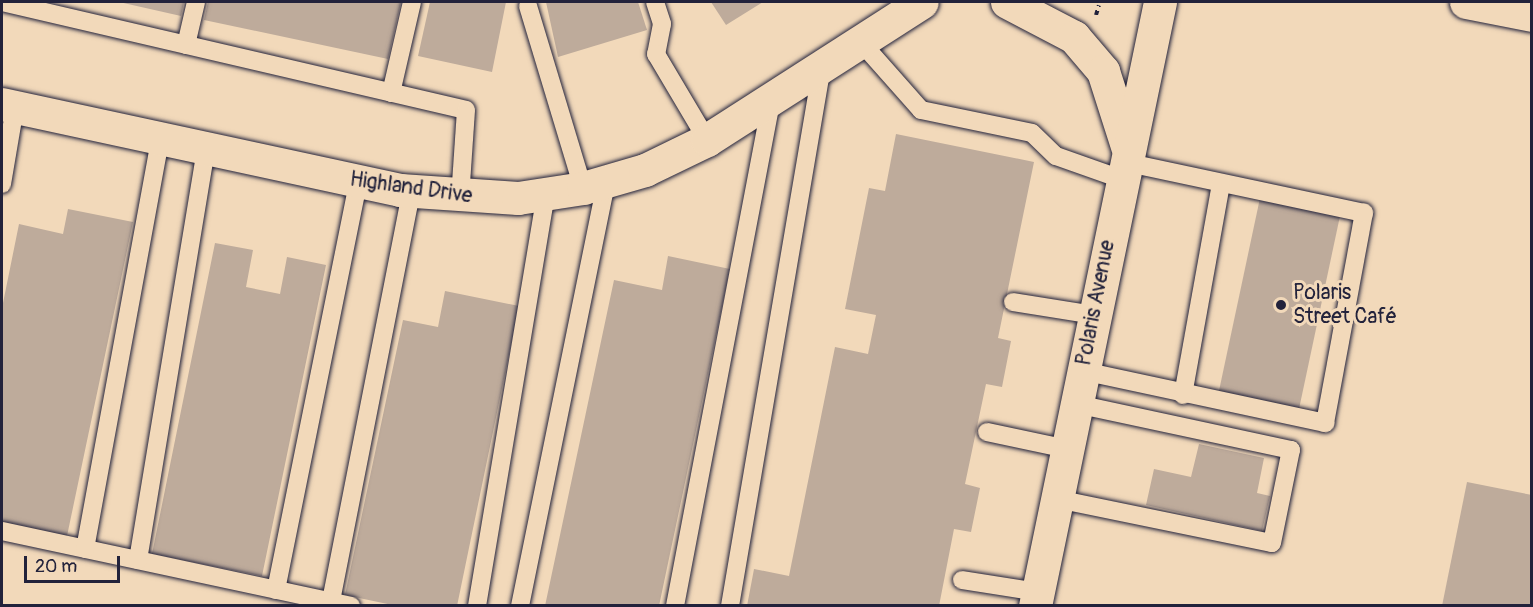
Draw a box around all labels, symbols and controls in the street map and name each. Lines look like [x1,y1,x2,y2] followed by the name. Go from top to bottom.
[348,167,474,209] street label: Highland Drive
[1071,238,1121,368] street label: Polaris Avenue
[1293,280,1397,330] place label: Polaris Street Café
[1274,298,1288,312] marker: Polaris Street Café
[27,544,123,582] scale bar
[35,555,77,578] text: 20 m

